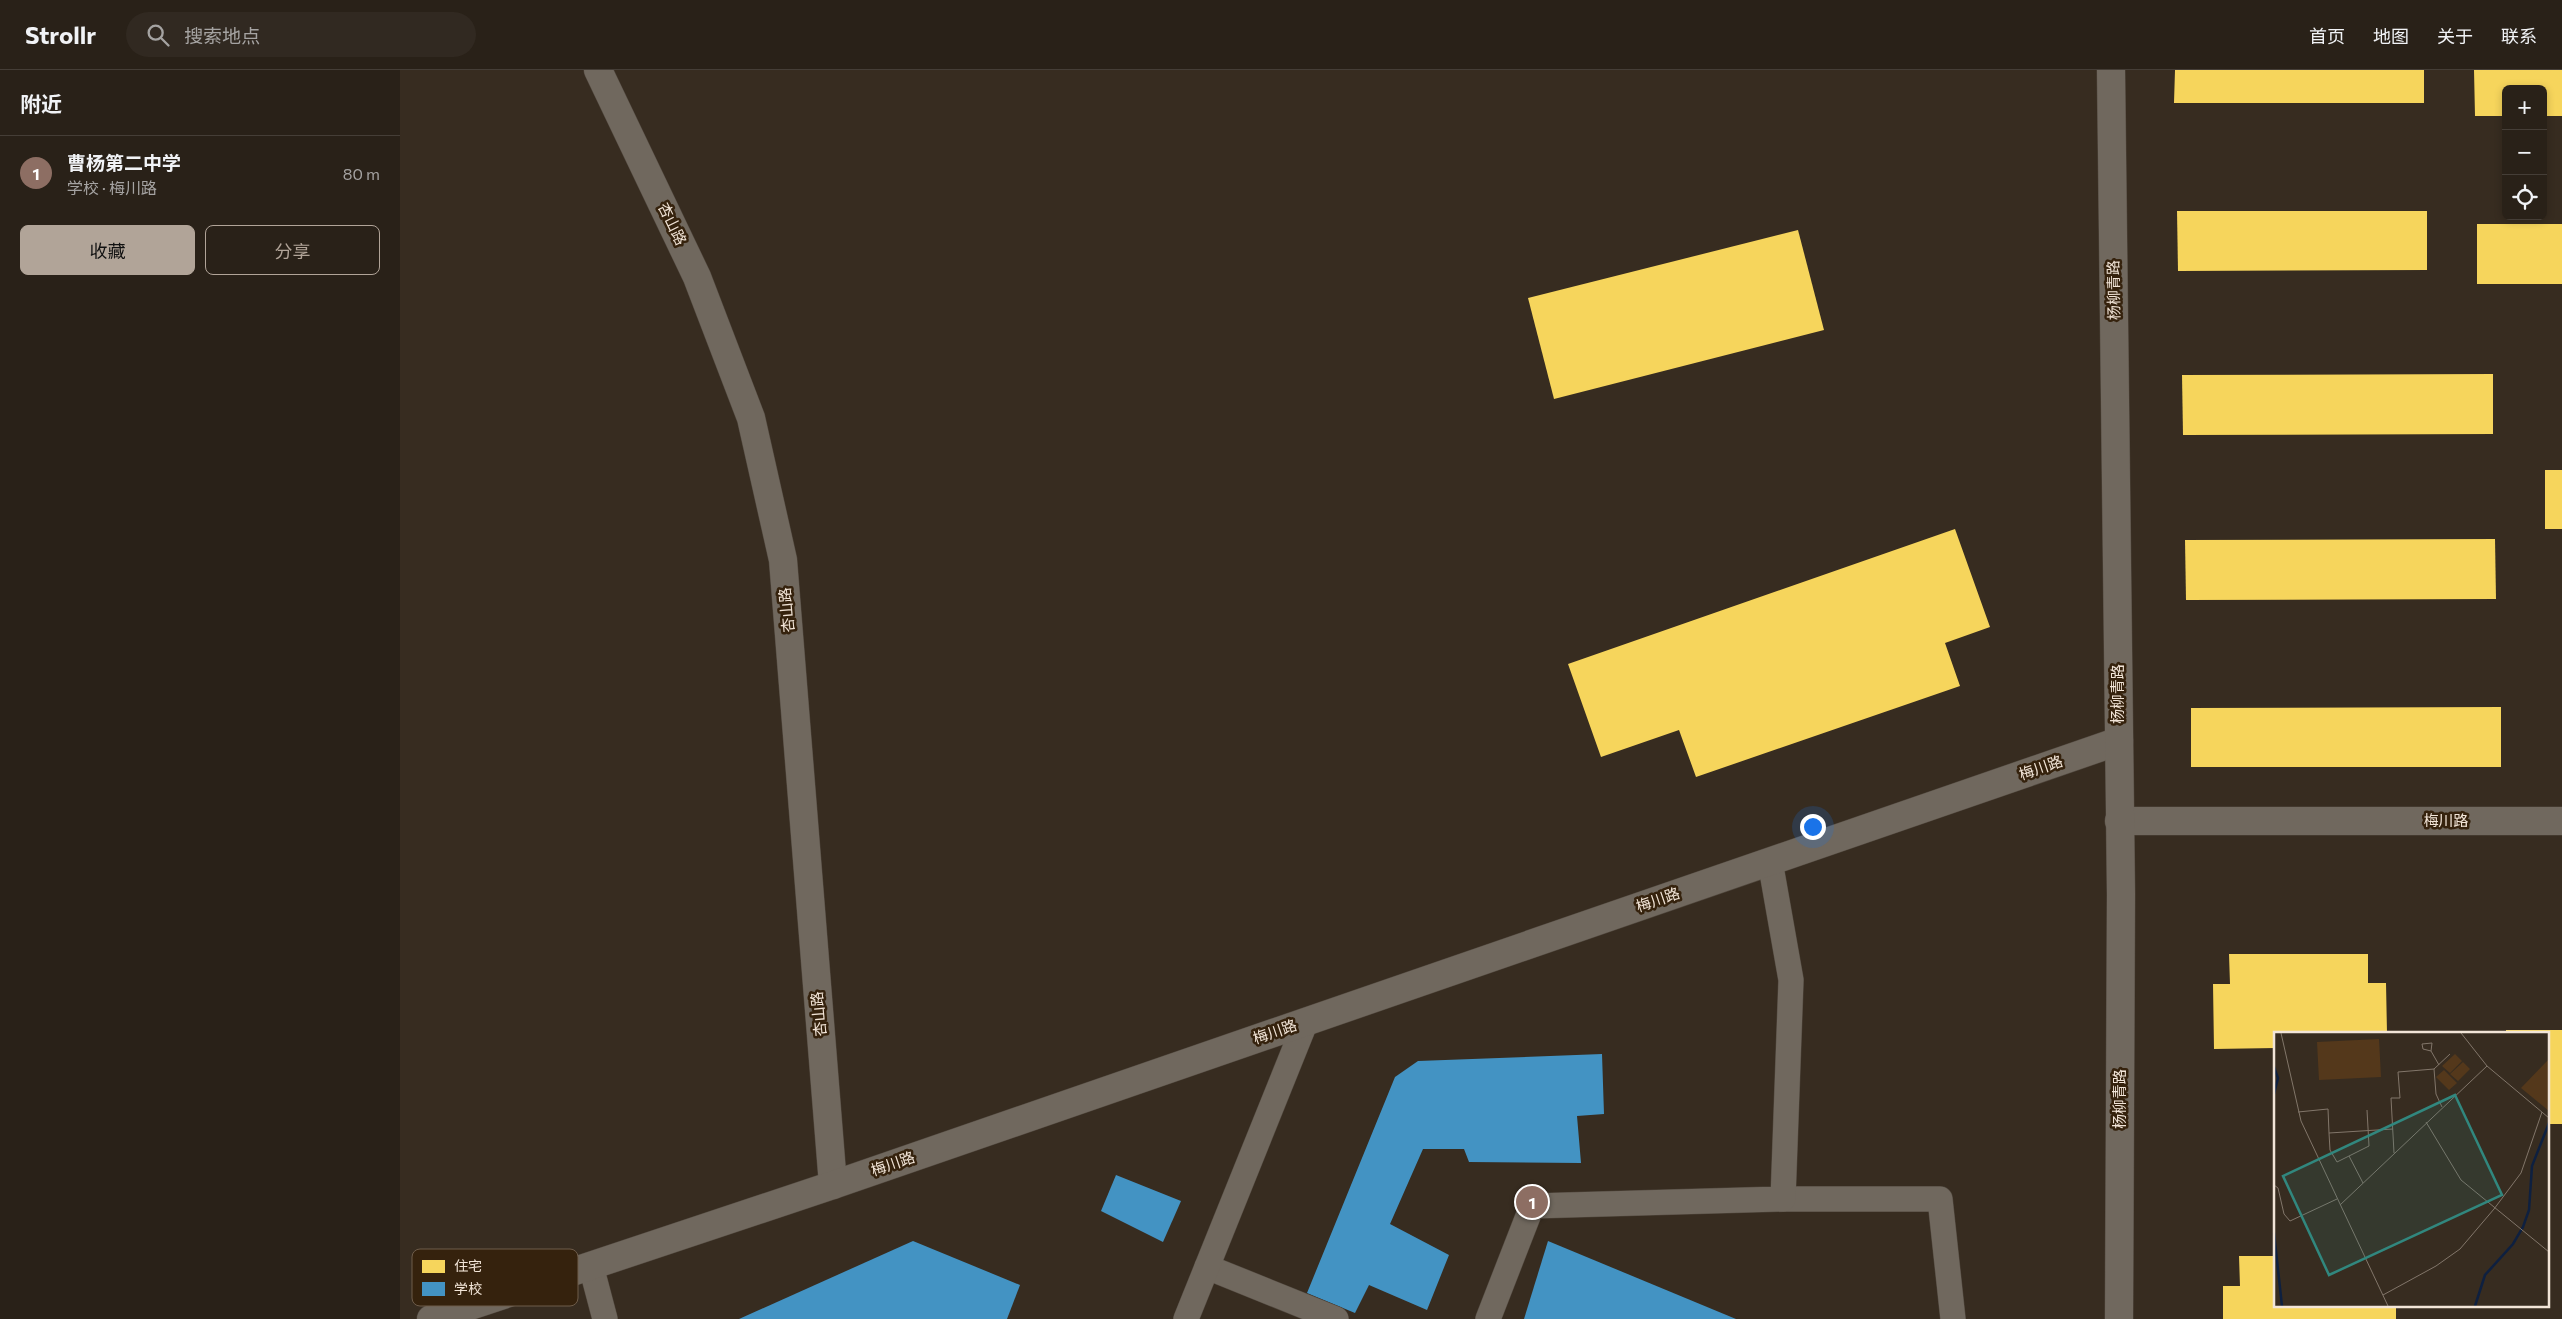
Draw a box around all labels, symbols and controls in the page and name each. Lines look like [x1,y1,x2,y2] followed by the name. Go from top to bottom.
[126,12,476,57] search box
[25,20,96,49] text: Strollr
[144,21,172,49] icon: search
[184,24,260,47] text: 搜索地点
[2309,25,2345,47] text: 首页
[2373,25,2409,47] text: 地图
[2437,25,2473,47] text: 关于
[2501,25,2537,47] text: 联系
[2502,85,2547,220] map controls
[2502,85,2547,130] button: +
[20,91,62,116] text: 附近
[2502,130,2547,175] button: −
[67,151,181,174] text: 曹杨第二中学
[32,164,40,183] text: 1
[343,164,380,183] text: 80 m
[2502,175,2547,220] button: locate
[67,178,157,197] text: 学校 · 梅川路
[655,199,691,248] street label: 杏山路
[20,225,195,275] button: 收藏
[205,225,380,275] button: 分享
[2103,260,2123,320] street label: 杨柳青路
[775,587,797,633] street label: 杏山路
[2108,664,2126,724] street label: 杨柳青路
[2016,751,2065,783] street label: 梅川路
[2423,811,2469,829] street label: 梅川路
[1800,814,1826,840] your location
[1633,883,1682,915] street label: 梅川路
[807,991,829,1037] street label: 杏山路
[1250,1015,1299,1047] street label: 梅川路
[2274,1032,2550,1306] inset map
[2110,1069,2128,1129] street label: 杨柳青路
[868,1147,917,1179] street label: 梅川路
[1516,1183,1548,1221] pin: 1
[412,1249,578,1306] legend
[454,1257,482,1274] text: 住宅
[454,1280,482,1297] text: 学校

